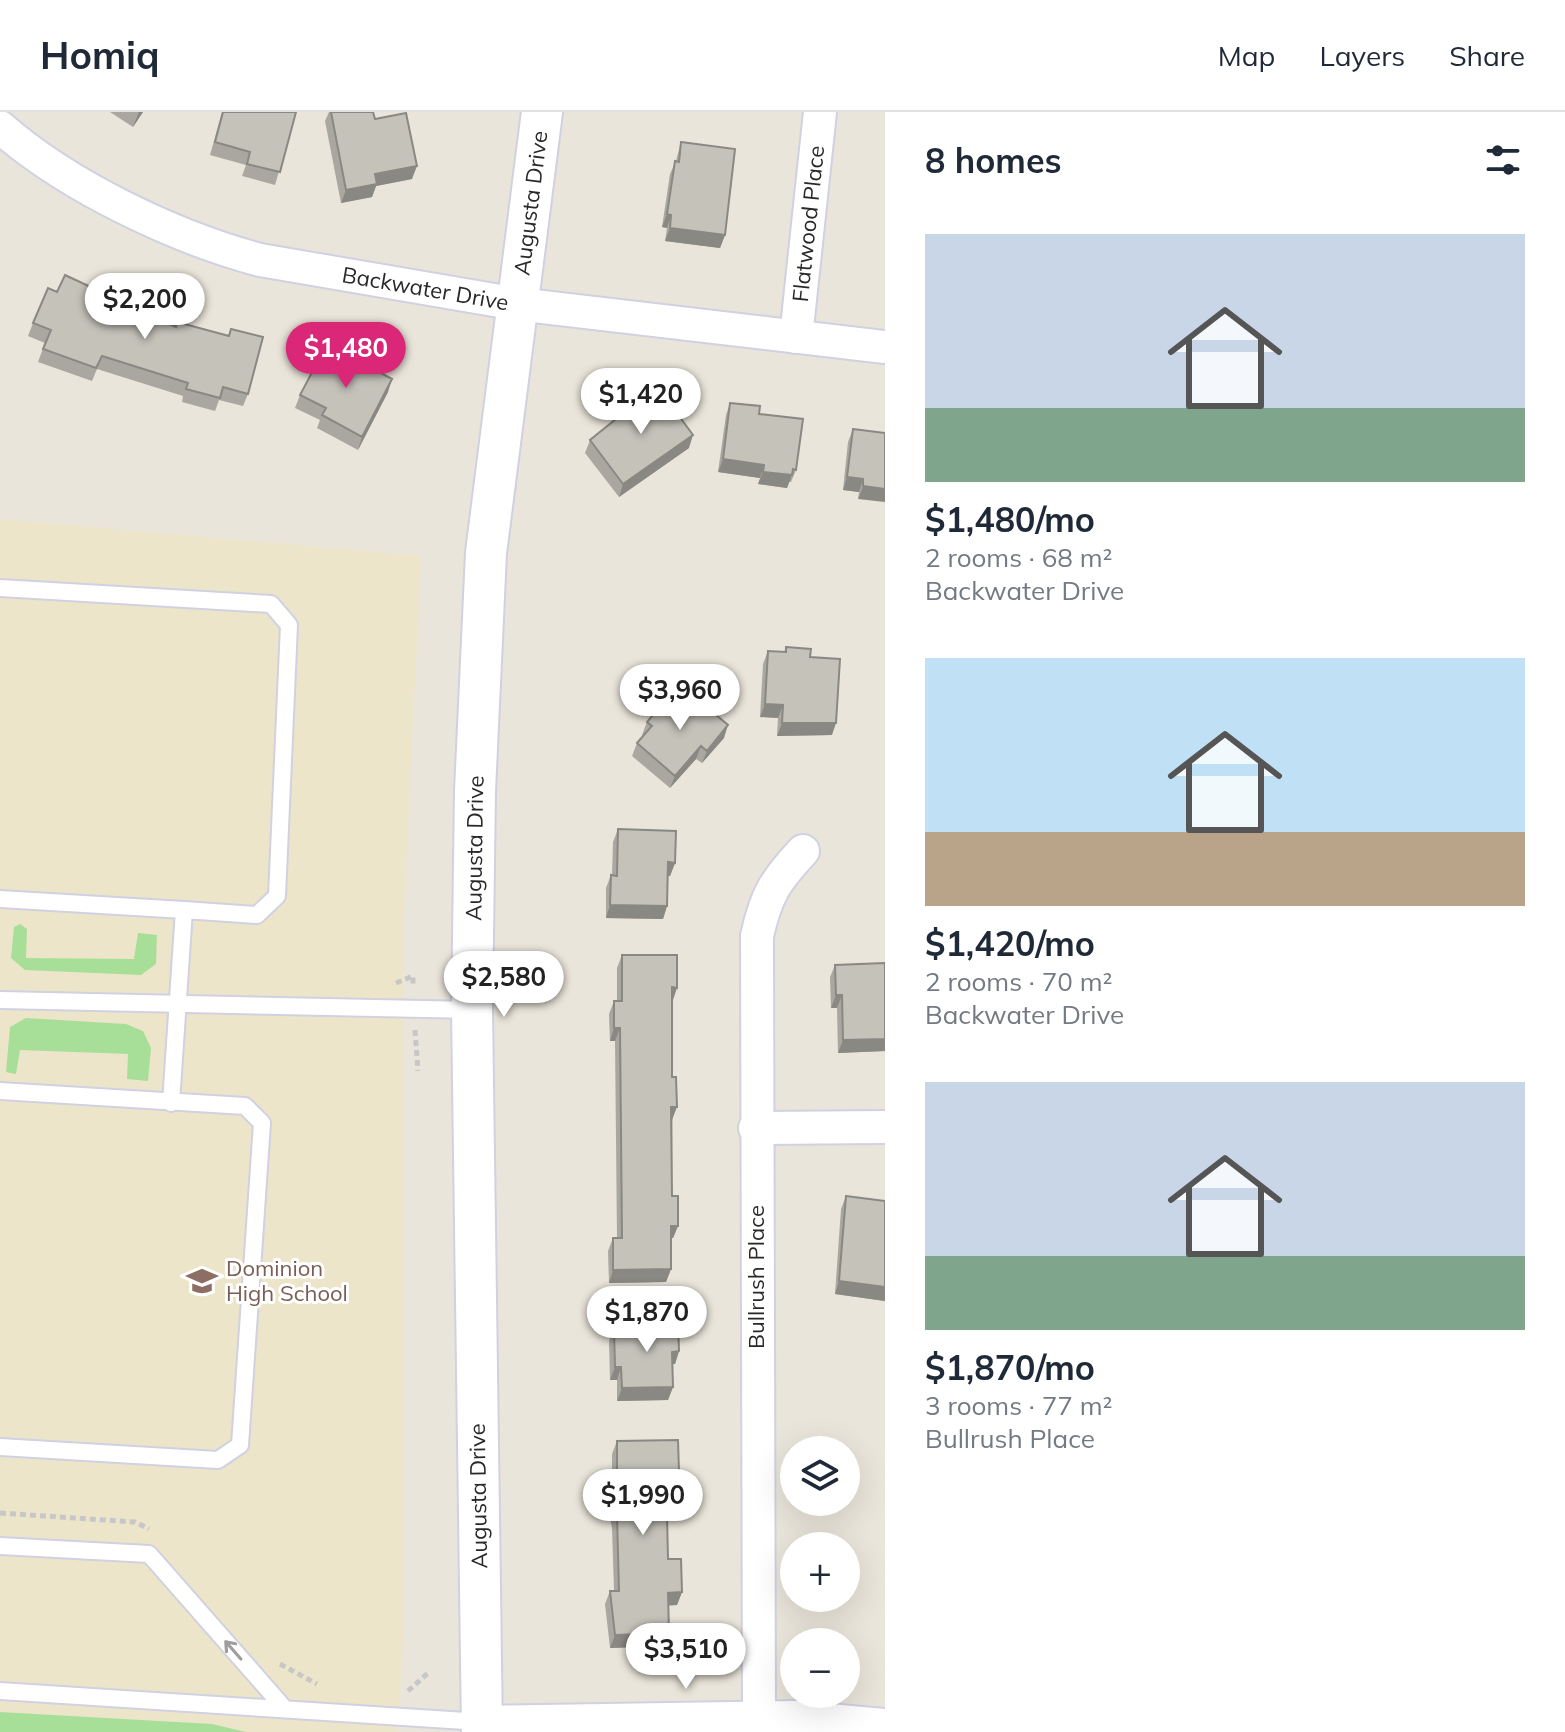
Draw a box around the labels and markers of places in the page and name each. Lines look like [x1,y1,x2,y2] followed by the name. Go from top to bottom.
[80,273,210,341] pin: $2,200
[281,322,411,390] pin: $1,480
[576,368,706,436] pin: $1,420
[615,664,745,732] pin: $3,960
[439,951,569,1019] pin: $2,580
[226,1254,348,1307] place label: Dominion High School
[185,1264,219,1298] school or university icon: Dominion High School
[582,1286,712,1354] pin: $1,870
[578,1469,708,1537] pin: $1,990
[621,1623,751,1691] pin: $3,510

